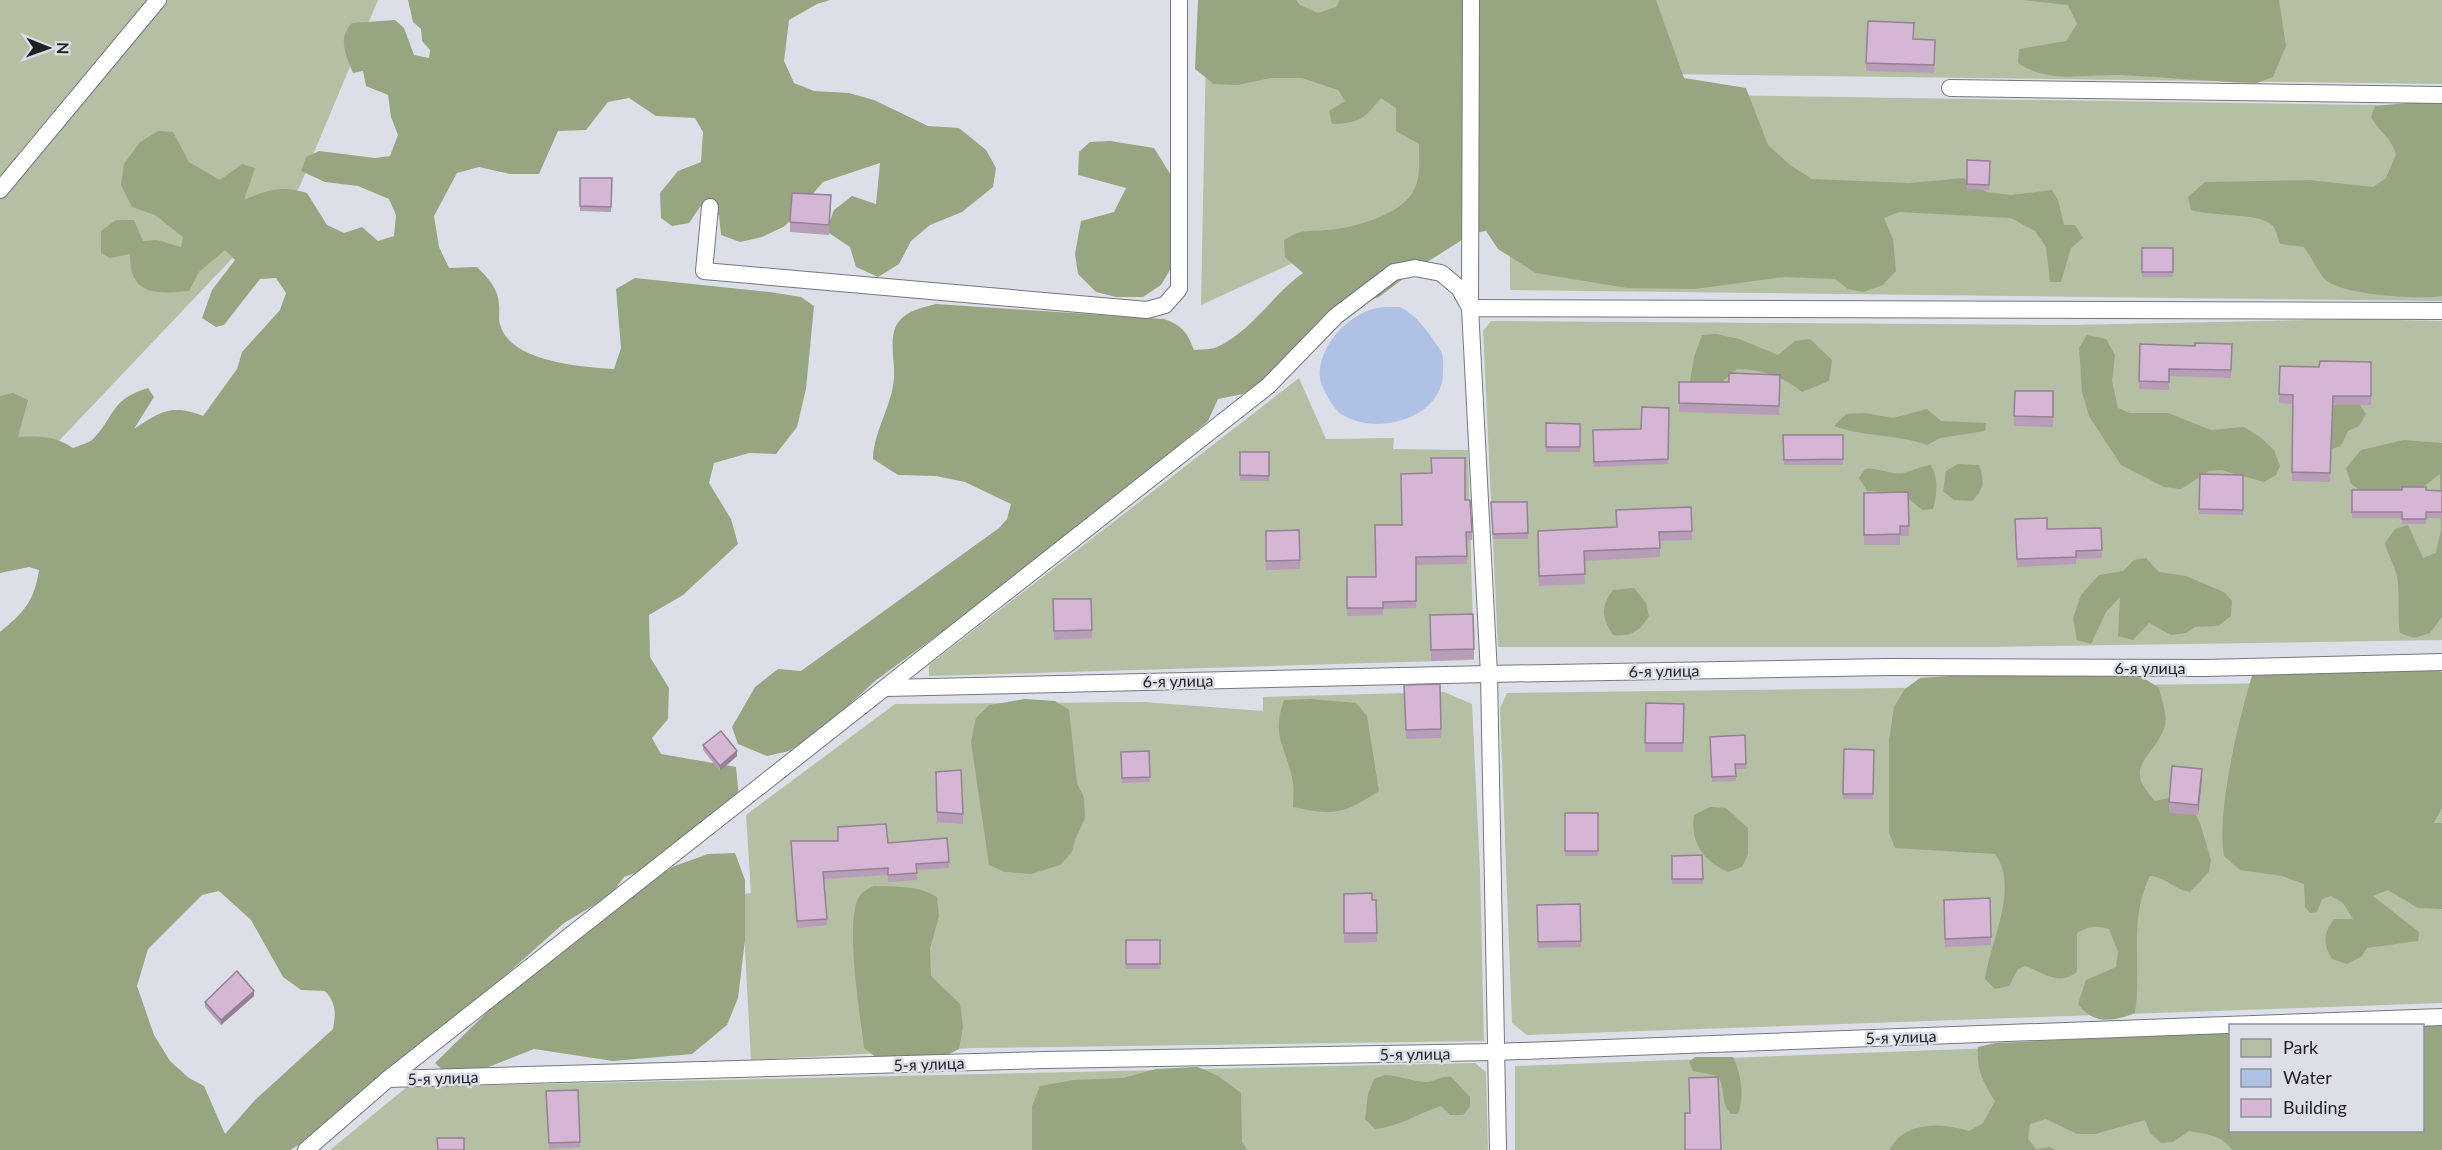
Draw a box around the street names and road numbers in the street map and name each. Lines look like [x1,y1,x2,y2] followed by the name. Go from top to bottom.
[2115,658,2185,677] street label: 6-я улица
[1628,660,1700,681] street label: 6-я улица
[1142,670,1214,691] street label: 6-я улица
[1865,1026,1937,1047] street label: 5-я улица
[1379,1043,1451,1064] street label: 5-я улица
[893,1053,965,1074] street label: 5-я улица
[407,1067,479,1088] street label: 5-я улица

